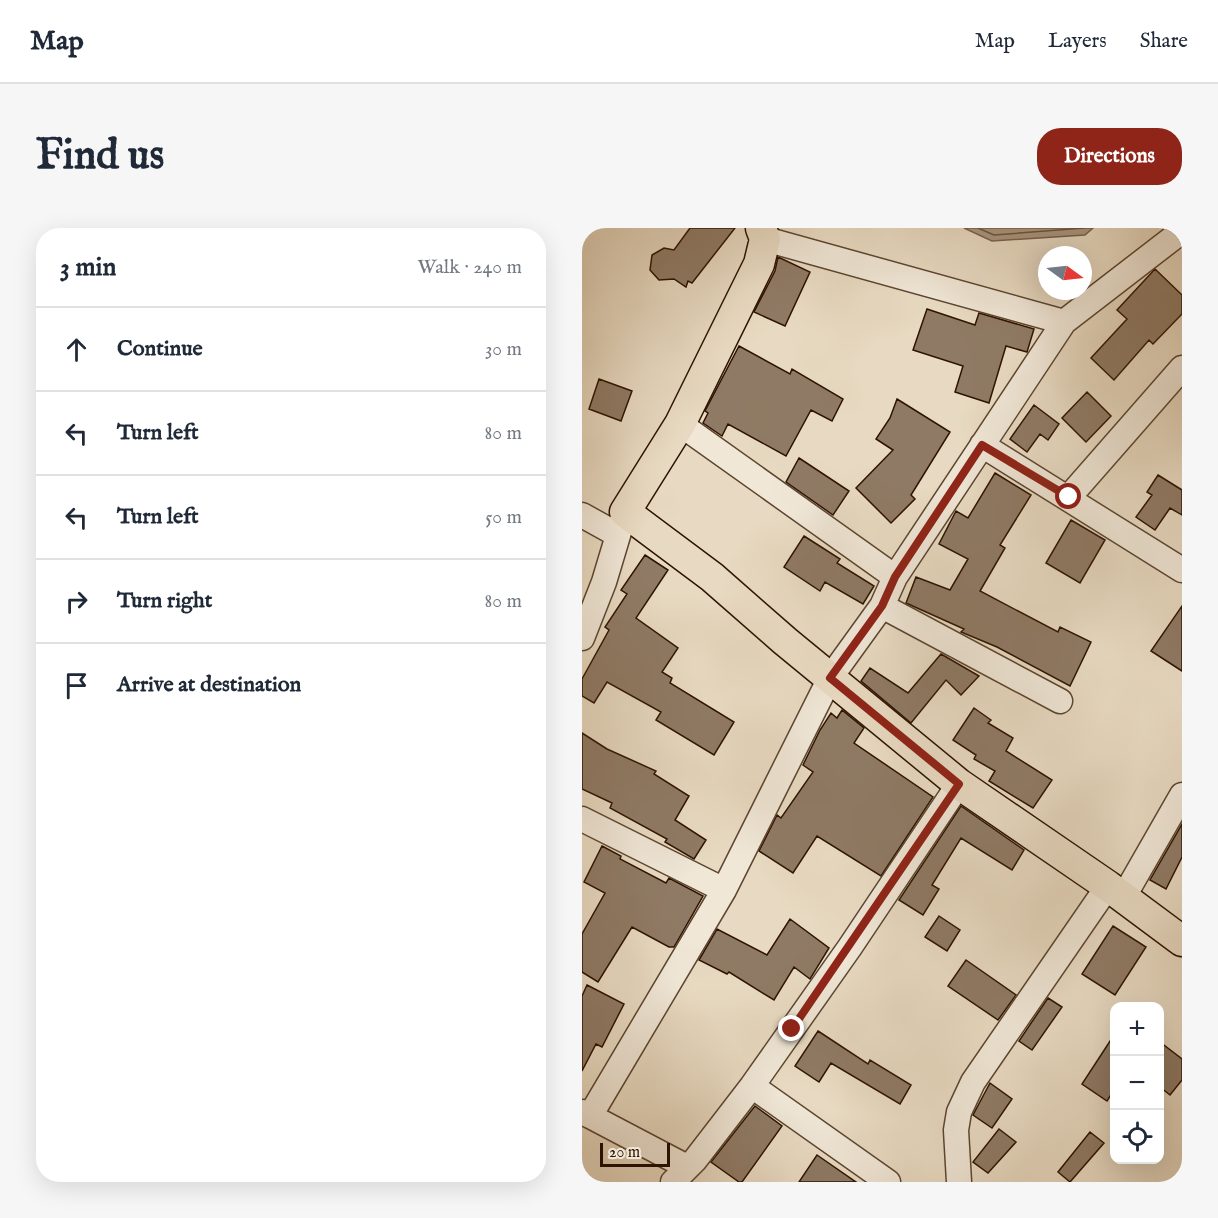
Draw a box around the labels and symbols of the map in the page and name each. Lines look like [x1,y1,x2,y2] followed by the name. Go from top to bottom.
[1038,246,1092,300] north arrow
[1055,483,1081,509] route start
[778,1015,804,1041] route end
[600,1140,670,1168] scale bar

